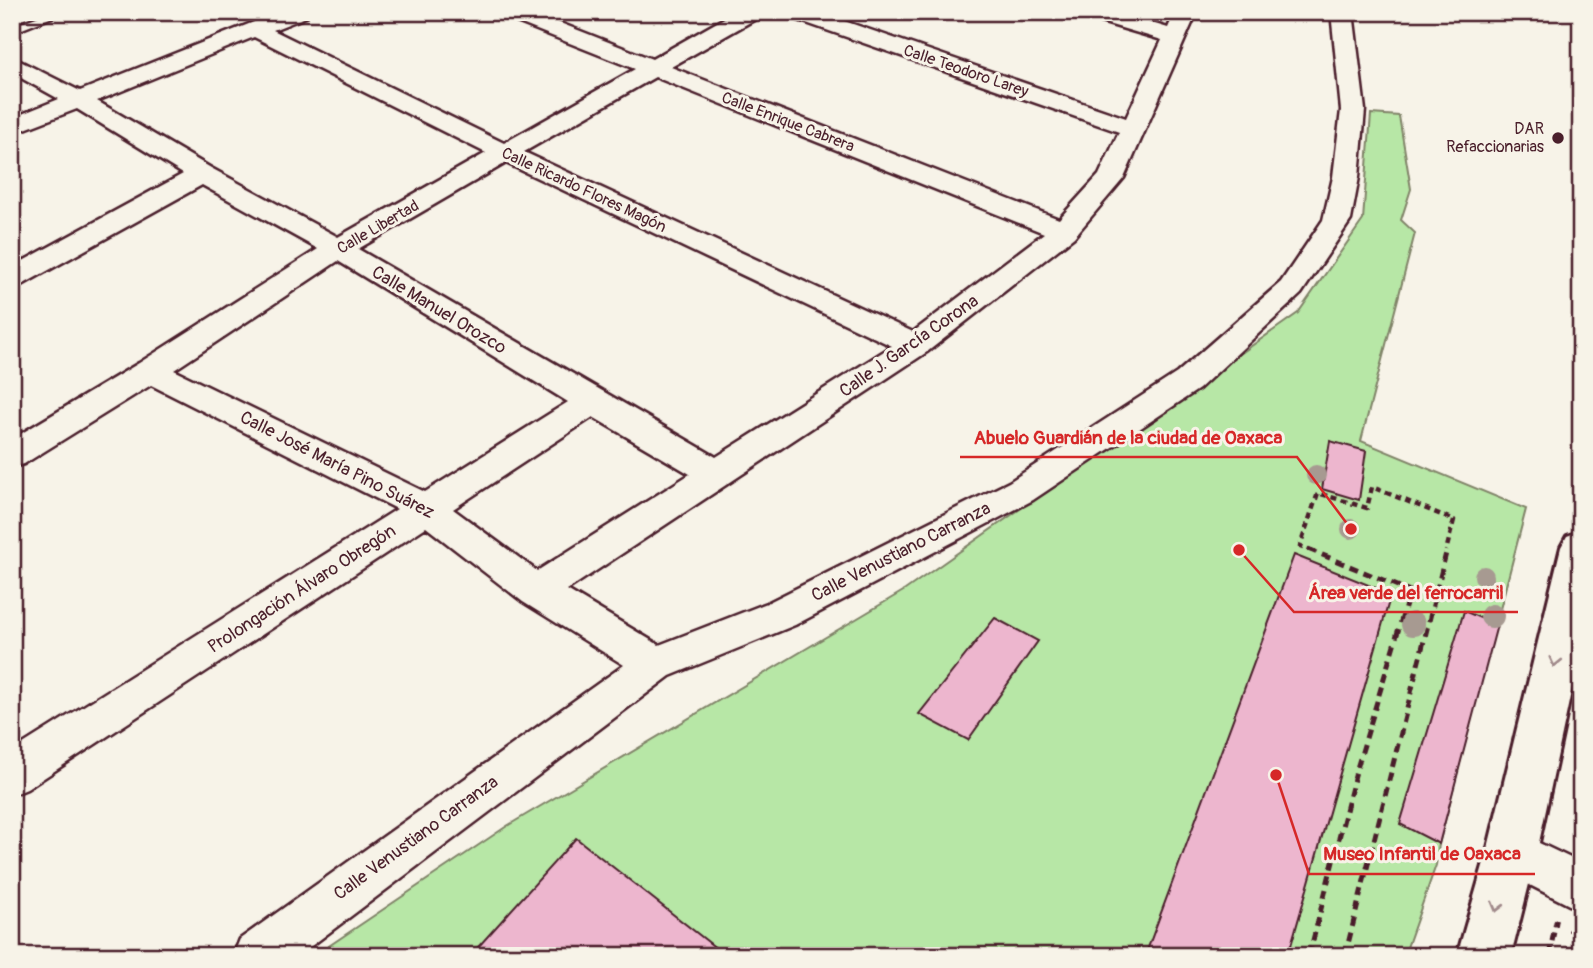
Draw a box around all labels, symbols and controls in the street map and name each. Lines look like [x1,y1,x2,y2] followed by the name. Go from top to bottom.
[901,40,1031,102] street label: Calle Teodoro Larey
[719,87,857,157] street label: Calle Enrique Cabrera
[1446,119,1544,157] place label: DAR Refaccionarias
[1550,130,1566,146] marker: DAR Refaccionarias
[498,143,670,237] street label: Calle Ricardo Flores Magón
[333,195,423,259] street label: Calle Libertad
[367,261,511,359] street label: Calle Manuel Orozco
[835,289,983,403] street label: Calle J. García Corona
[236,406,438,524] street label: Calle José María Pino Suárez
[960,417,1297,457] callout: Abuelo Guardián de la ciudad de Oaxaca
[974,426,1282,450] text: Abuelo Guardián de la ciudad de Oaxaca
[808,497,994,607] street label: Calle Venustiano Carranza
[204,520,400,658] street label: Prolongación Álvaro Obregón
[1294,572,1518,612] callout: Área verde del ferrocarril
[1308,581,1504,605] text: Área verde del ferrocarril
[1549,656,1563,668] one-way arrow
[329,771,503,905] street label: Calle Venustiano Carranza
[1309,834,1535,874] callout: Museo Infantil de Oaxaca
[1323,842,1521,866] text: Museo Infantil de Oaxaca
[1491,901,1506,913] one-way arrow

